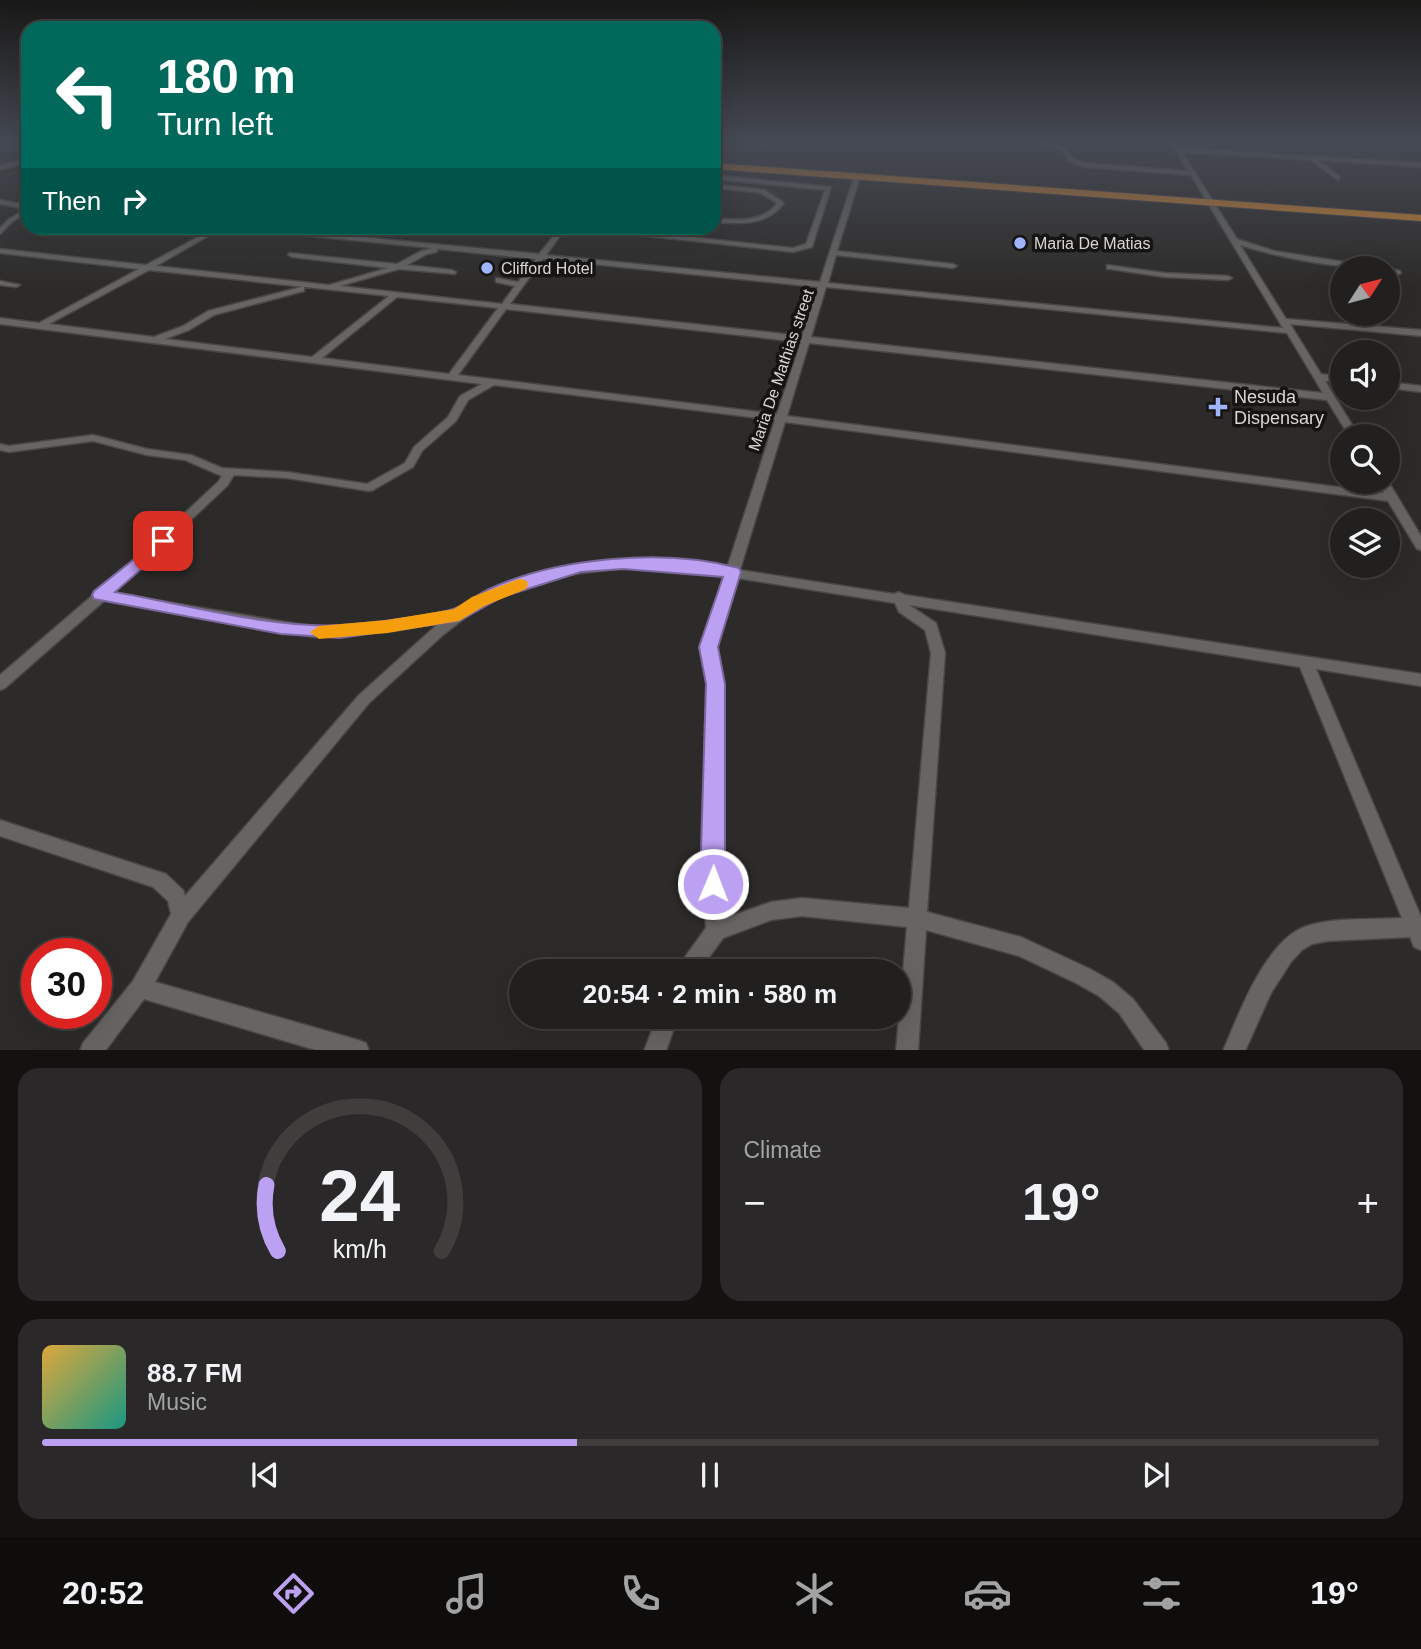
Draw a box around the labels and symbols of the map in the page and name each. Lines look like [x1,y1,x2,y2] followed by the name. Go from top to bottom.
[1012,235,1028,251] marker: Maria De Matias
[1034,235,1150,252] place label: Maria De Matias
[1330,256,1400,326] north arrow
[479,260,495,276] marker: Clifford Hotel
[501,260,593,277] place label: Clifford Hotel
[745,286,817,453] street label: Maria De Mathias street
[1234,387,1324,428] place label: Nesuda Dispensary
[1208,397,1228,417] marker: Nesuda Dispensary
[133,511,193,571] pin
[676,847,750,921] position arrow
[21,938,112,1029] speed limit sign: 30

